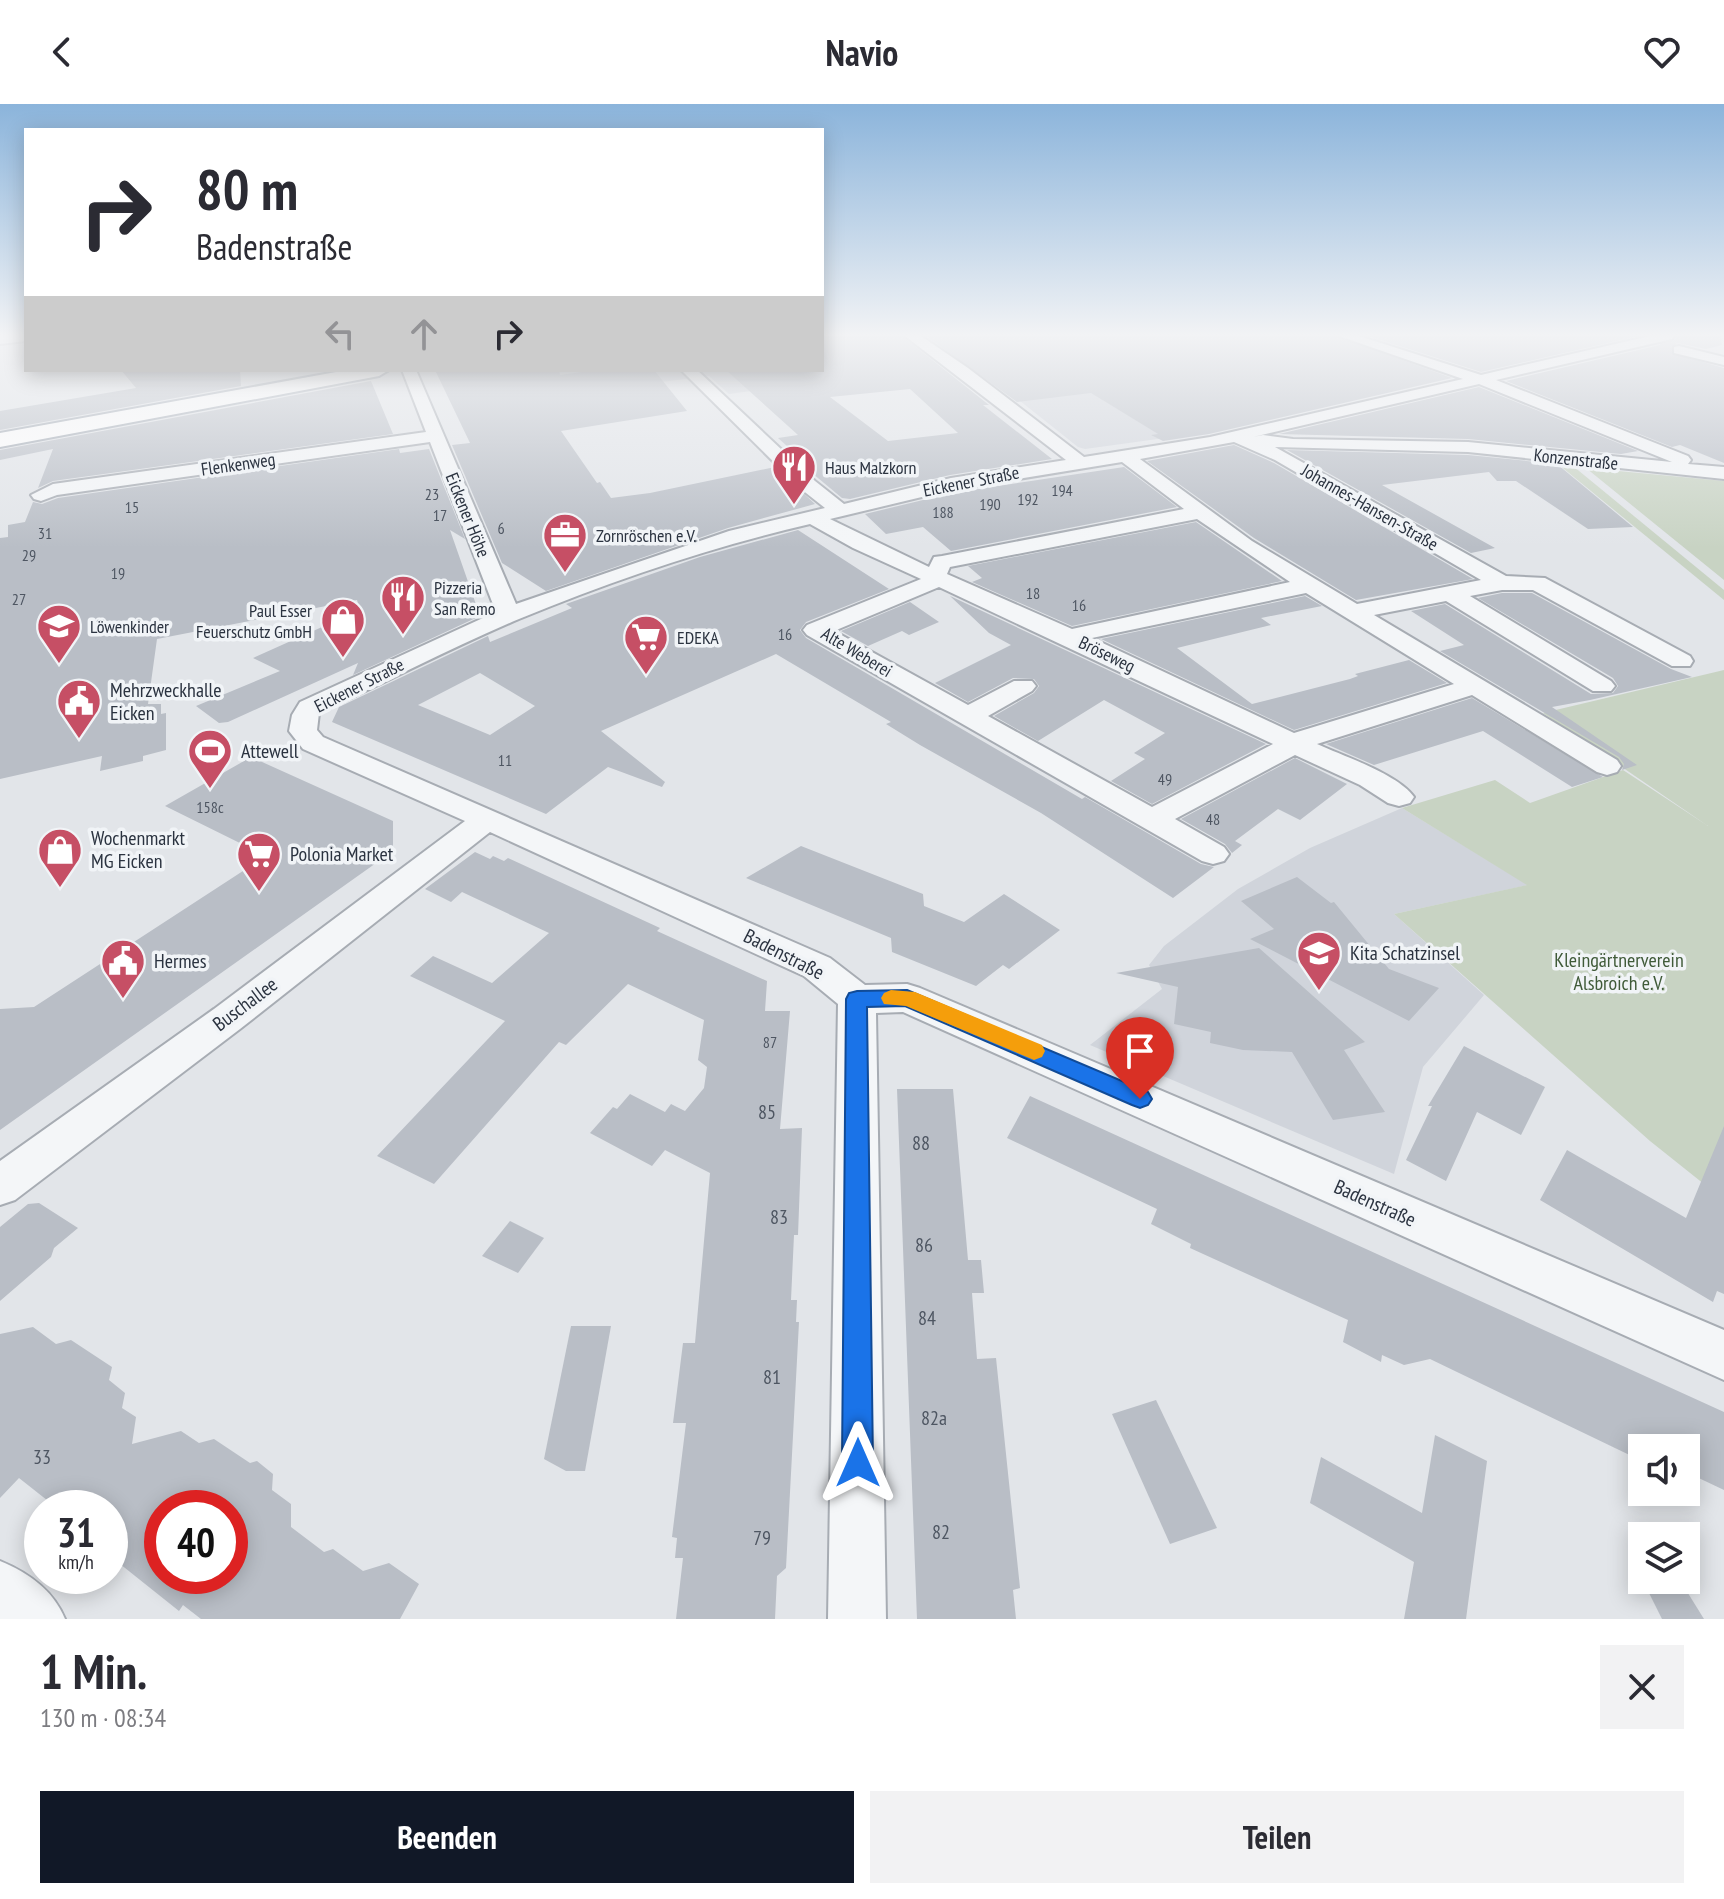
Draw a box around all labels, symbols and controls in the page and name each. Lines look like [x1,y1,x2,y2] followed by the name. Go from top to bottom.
[826,29,898,76] text: Navio
[40,30,84,74] icon: back
[1640,30,1684,74] icon: heart
[196,153,298,225] text: 80 m
[64,160,168,264] icon: right
[196,223,352,270] text: Badenstraße
[318,312,362,356] icon: left
[402,312,446,356] icon: ahead
[486,312,530,356] icon: right
[770,443,818,506] restaurant icon: Haus Malzkorn
[1533,443,1619,475] street label: Konzenstraße
[199,447,277,481] street label: Flenkenweg
[825,456,916,479] place label: Haus Malzkorn
[1297,458,1443,556] street label: Johannes-Hansen-Straße
[921,460,1021,502] street label: Eickener Straße
[441,469,495,561] street label: Eickener Höhe
[1051,480,1073,500] house number: 194
[425,484,439,504] house number: 23
[1017,489,1039,509] house number: 192
[979,494,1001,514] house number: 190
[125,497,139,517] house number: 15
[932,502,954,522] house number: 188
[433,505,447,525] house number: 17
[541,511,589,574] office icon: Zornröschen e.V.
[497,518,505,538] house number: 6
[38,523,52,543] house number: 31
[596,524,697,547] place label: Zornröschen e.V.
[22,545,36,565] house number: 29
[111,563,125,583] house number: 19
[379,573,427,636] restaurant icon: Pizzeria San Remo
[434,576,496,620] place label: Pizzeria San Remo
[1026,583,1040,603] house number: 18
[12,589,26,609] house number: 27
[1072,595,1086,615] house number: 16
[319,596,367,659] shop icon: Paul Esser Feuerschutz GmbH
[196,599,312,643] place label: Paul Esser Feuerschutz GmbH
[35,602,83,665] school or university icon: Löwenkinder
[622,613,670,676] supermarket icon: EDEKA
[90,615,169,638] place label: Löwenkinder
[817,622,897,682] street label: Alte Weberei
[778,624,792,644] house number: 16
[677,626,719,649] place label: EDEKA
[1075,630,1139,678] street label: Bröseweg
[310,653,408,717] street label: Eickener Straße
[55,677,103,740] public building icon: Mehrzweckhalle Eicken
[110,677,221,726] place label: Mehrzweckhalle Eicken
[186,727,234,790] sports icon: Attewell
[241,738,299,764] place label: Attewell
[498,750,512,770] house number: 11
[1158,769,1172,789] house number: 49
[196,797,224,817] house number: 158c
[1206,809,1220,829] house number: 48
[91,825,186,874] place label: Wochenmarkt MG Eicken
[36,826,84,889] shop icon: Wochenmarkt MG Eicken
[235,830,283,893] supermarket icon: Polonia Market
[290,841,394,867] place label: Polonia Market
[739,923,829,985] street label: Badenstraße
[1295,929,1343,992] school or university icon: Kita Schatzinsel
[99,937,147,1000] public building icon: Hermes
[1350,940,1460,966] place label: Kita Schatzinsel
[1554,947,1684,996] park label: Kleingärtnerverein Alsbroich e.V.
[154,948,207,974] place label: Hermes
[207,971,283,1037] street label: Buschallee
[1106,1017,1174,1099] pin
[1118,1029,1162,1073] icon: arrive
[763,1032,777,1052] house number: 87
[758,1099,776,1125] house number: 85
[912,1130,930,1156] house number: 88
[1330,1173,1420,1233] street label: Badenstraße
[770,1204,788,1230] house number: 83
[915,1232,933,1258] house number: 86
[918,1305,936,1331] house number: 84
[763,1364,781,1390] house number: 81
[921,1405,947,1431] house number: 82a
[816,1421,900,1505] position arrow
[1628,1434,1700,1594] map controls
[1628,1434,1700,1506] button: sound
[33,1444,51,1470] house number: 33
[144,1490,248,1594] speed limit sign: 40
[57,1506,95,1558] text: 31
[932,1519,950,1545] house number: 82
[1628,1522,1700,1594] button: layers
[753,1525,771,1551] house number: 79
[58,1549,94,1575] text: km/h
[40,1640,147,1702] text: 1 Min.
[1600,1645,1684,1729] button: close
[40,1701,166,1734] text: 130 m · 08:34
[40,1791,854,1883] button: Beenden
[870,1791,1684,1883] button: Teilen

